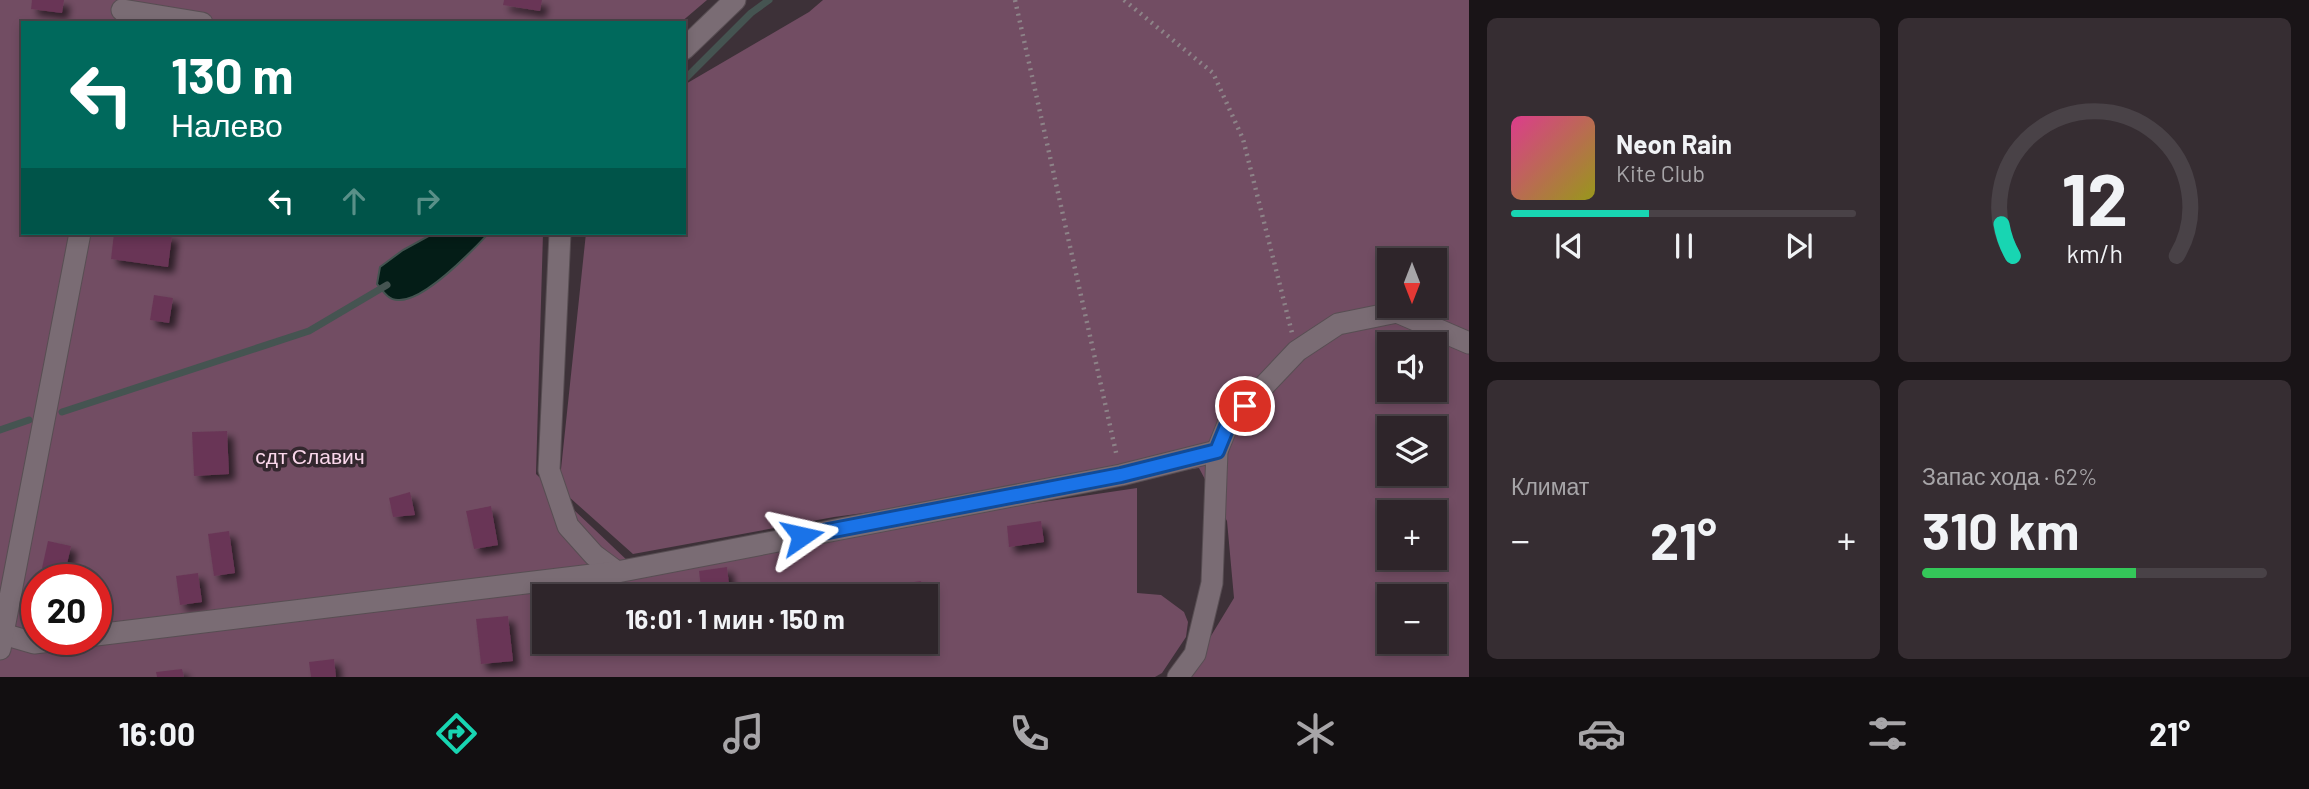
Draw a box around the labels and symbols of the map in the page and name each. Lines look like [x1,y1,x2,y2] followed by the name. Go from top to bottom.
[1377,248,1447,318] north arrow
[1215,376,1275,436] pin
[255,443,365,468] park label: сдт Славич
[765,499,839,573] position arrow
[21,564,112,655] speed limit sign: 20

